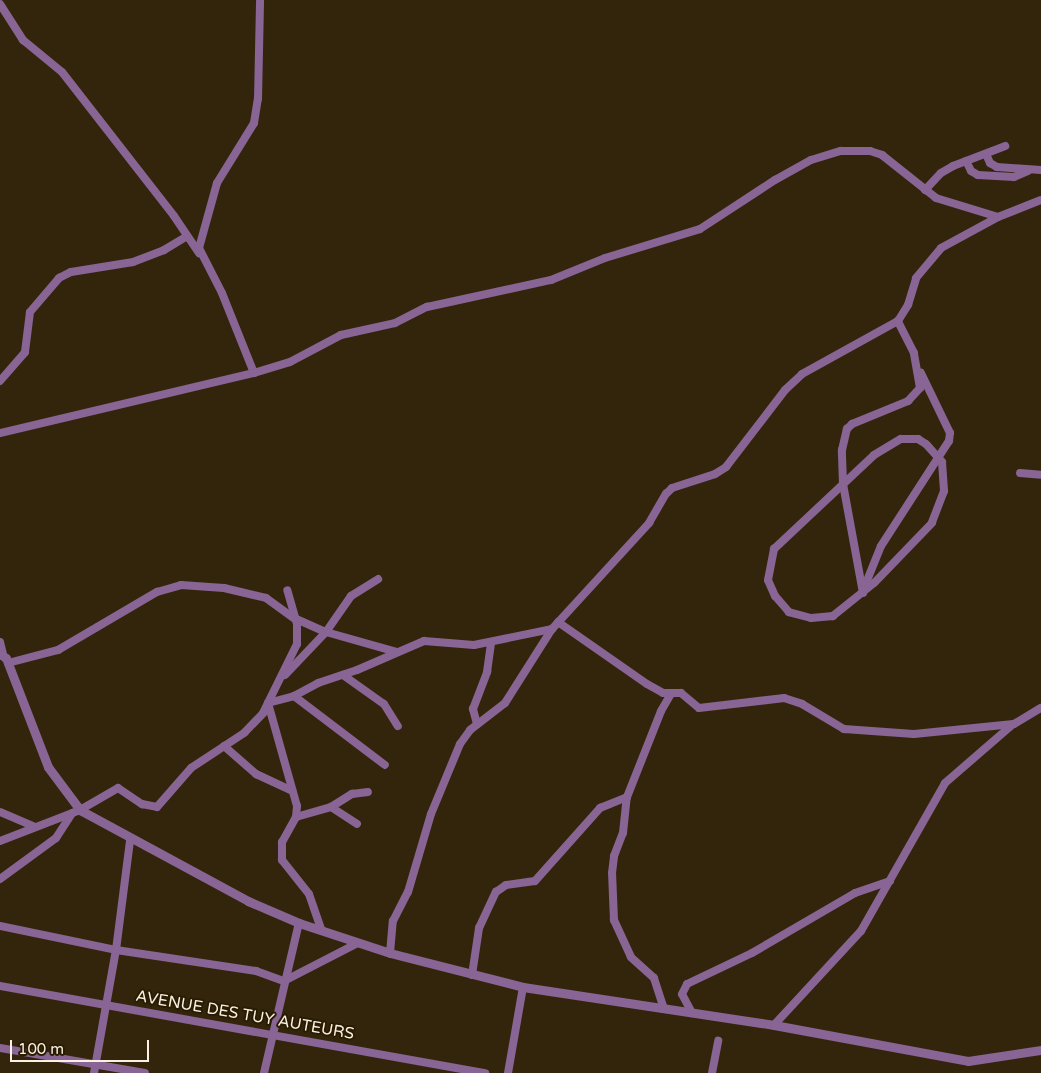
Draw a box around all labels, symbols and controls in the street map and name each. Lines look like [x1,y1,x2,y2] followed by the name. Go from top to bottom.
[134,986,356,1044] street label: AVENUE DES TUY AUTEURS
[12,1030,151,1062] scale bar
[18,1040,64,1058] text: 100 m

